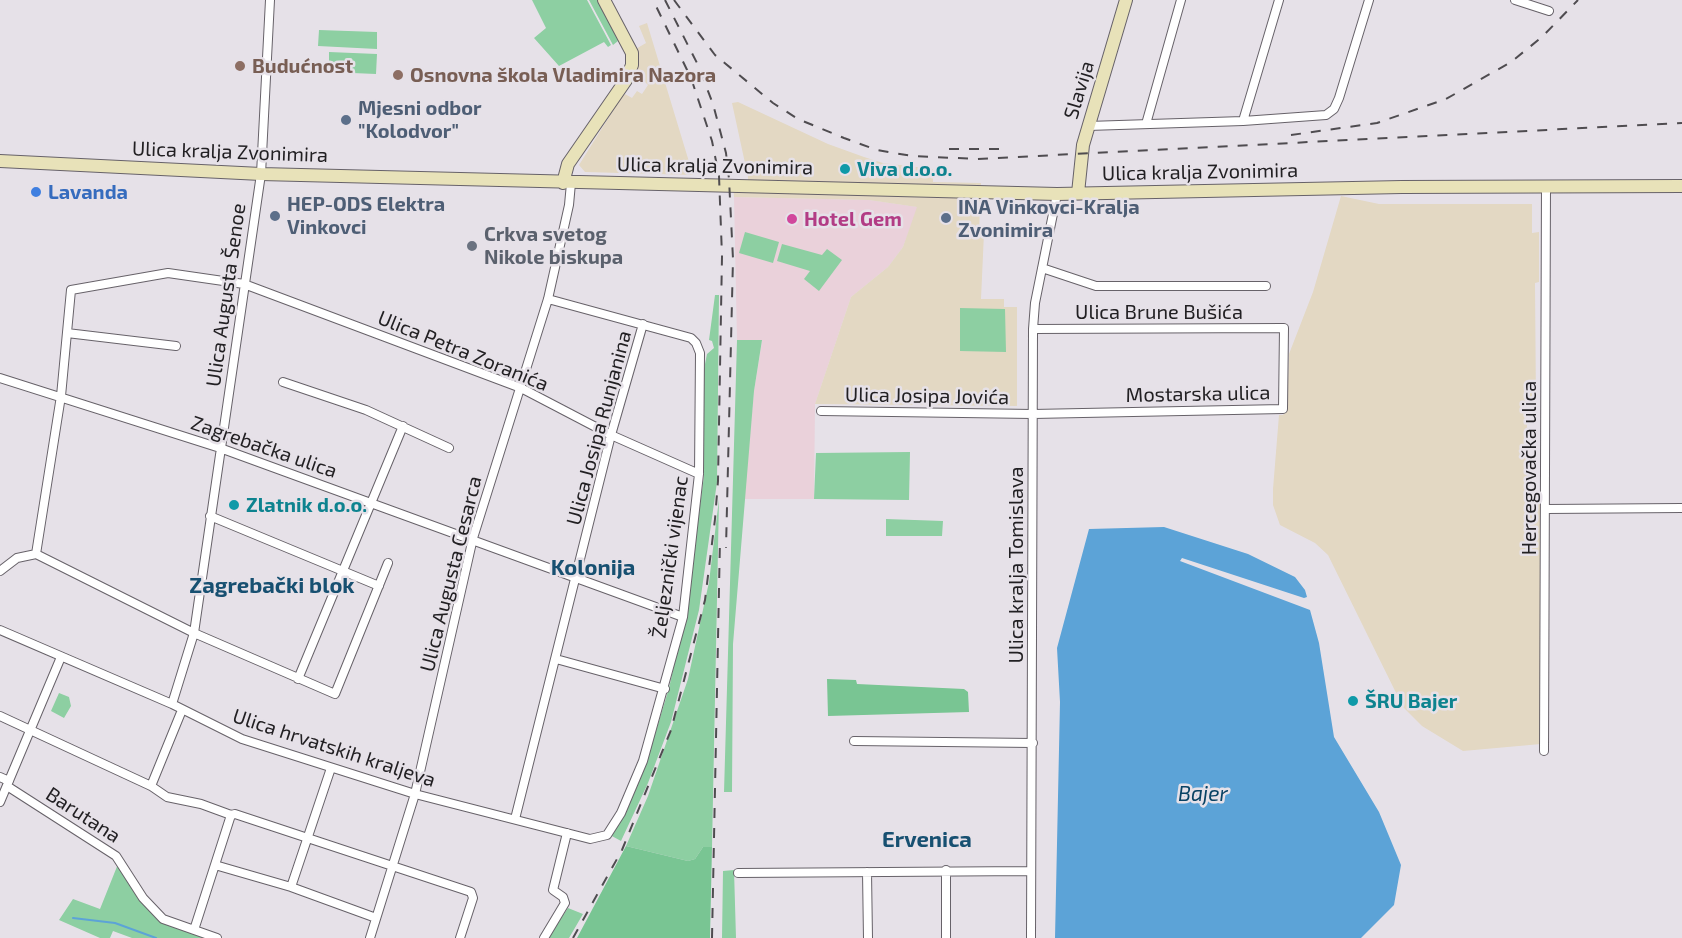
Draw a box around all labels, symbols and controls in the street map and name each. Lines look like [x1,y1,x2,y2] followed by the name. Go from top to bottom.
[252,54,353,78] place label: Budućnost
[1059,58,1099,122] street label: Slavija
[233,59,247,73] marker: Budućnost
[410,63,716,87] place label: Osnovna škola Vladimira Nazora
[391,68,405,82] marker: Osnovna škola Vladimira Nazora
[358,96,482,143] place label: Mjesni odbor "Kolodvor"
[339,113,353,127] marker: Mjesni odbor "Kolodvor"
[132,137,328,167] street label: Ulica kralja Zvonimira
[617,152,813,180] street label: Ulica kralja Zvonimira
[857,157,952,181] place label: Viva d.o.o.
[1102,158,1298,186] street label: Ulica kralja Zvonimira
[838,162,852,176] marker: Viva d.o.o.
[48,180,128,204] place label: Lavanda
[29,185,43,199] marker: Lavanda
[287,192,445,239] place label: HEP-ODS Elektra Vinkovci
[958,195,1140,242] place label: INA Vinkovci-Kralja Zvonimira
[201,202,251,388] street label: Ulica Augusta Šenoe
[804,207,902,231] place label: Hotel Gem
[268,209,282,223] marker: HEP-ODS Elektra Vinkovci
[939,211,953,225] marker: INA Vinkovci-Kralja Zvonimira
[785,212,799,226] marker: Hotel Gem
[484,222,623,269] place label: Crkva svetog Nikole biskupa
[465,239,479,253] marker: Crkva svetog Nikole biskupa
[1075,300,1243,324] street label: Ulica Brune Bušića
[374,306,552,396] street label: Ulica Petra Zoranića
[561,328,637,528] street label: Ulica Josipa Runjanina
[1126,381,1270,407] street label: Mostarska ulica
[1517,381,1541,555] street label: Hercegovačka ulica
[845,383,1009,409] street label: Ulica Josipa Jovića
[188,411,340,483] street label: Zagrebačka ulica
[1004,467,1028,663] street label: Ulica kralja Tomislava
[415,474,487,674] street label: Ulica Augusta Cesarca
[647,474,693,640] street label: Željeznički vijenac
[246,493,367,517] place label: Zlatnik d.o.o.
[227,498,241,512] marker: Zlatnik d.o.o.
[551,555,635,581] district label: Kolonija
[189,573,355,599] district label: Zagrebački blok
[1365,689,1457,713] place label: ŠRU Bajer
[1346,694,1360,708] marker: ŠRU Bajer
[230,704,438,792] street label: Ulica hrvatskih kraljeva
[1178,781,1228,807] water label: Bajer
[41,782,125,848] street label: Barutana
[882,827,972,853] district label: Ervenica

